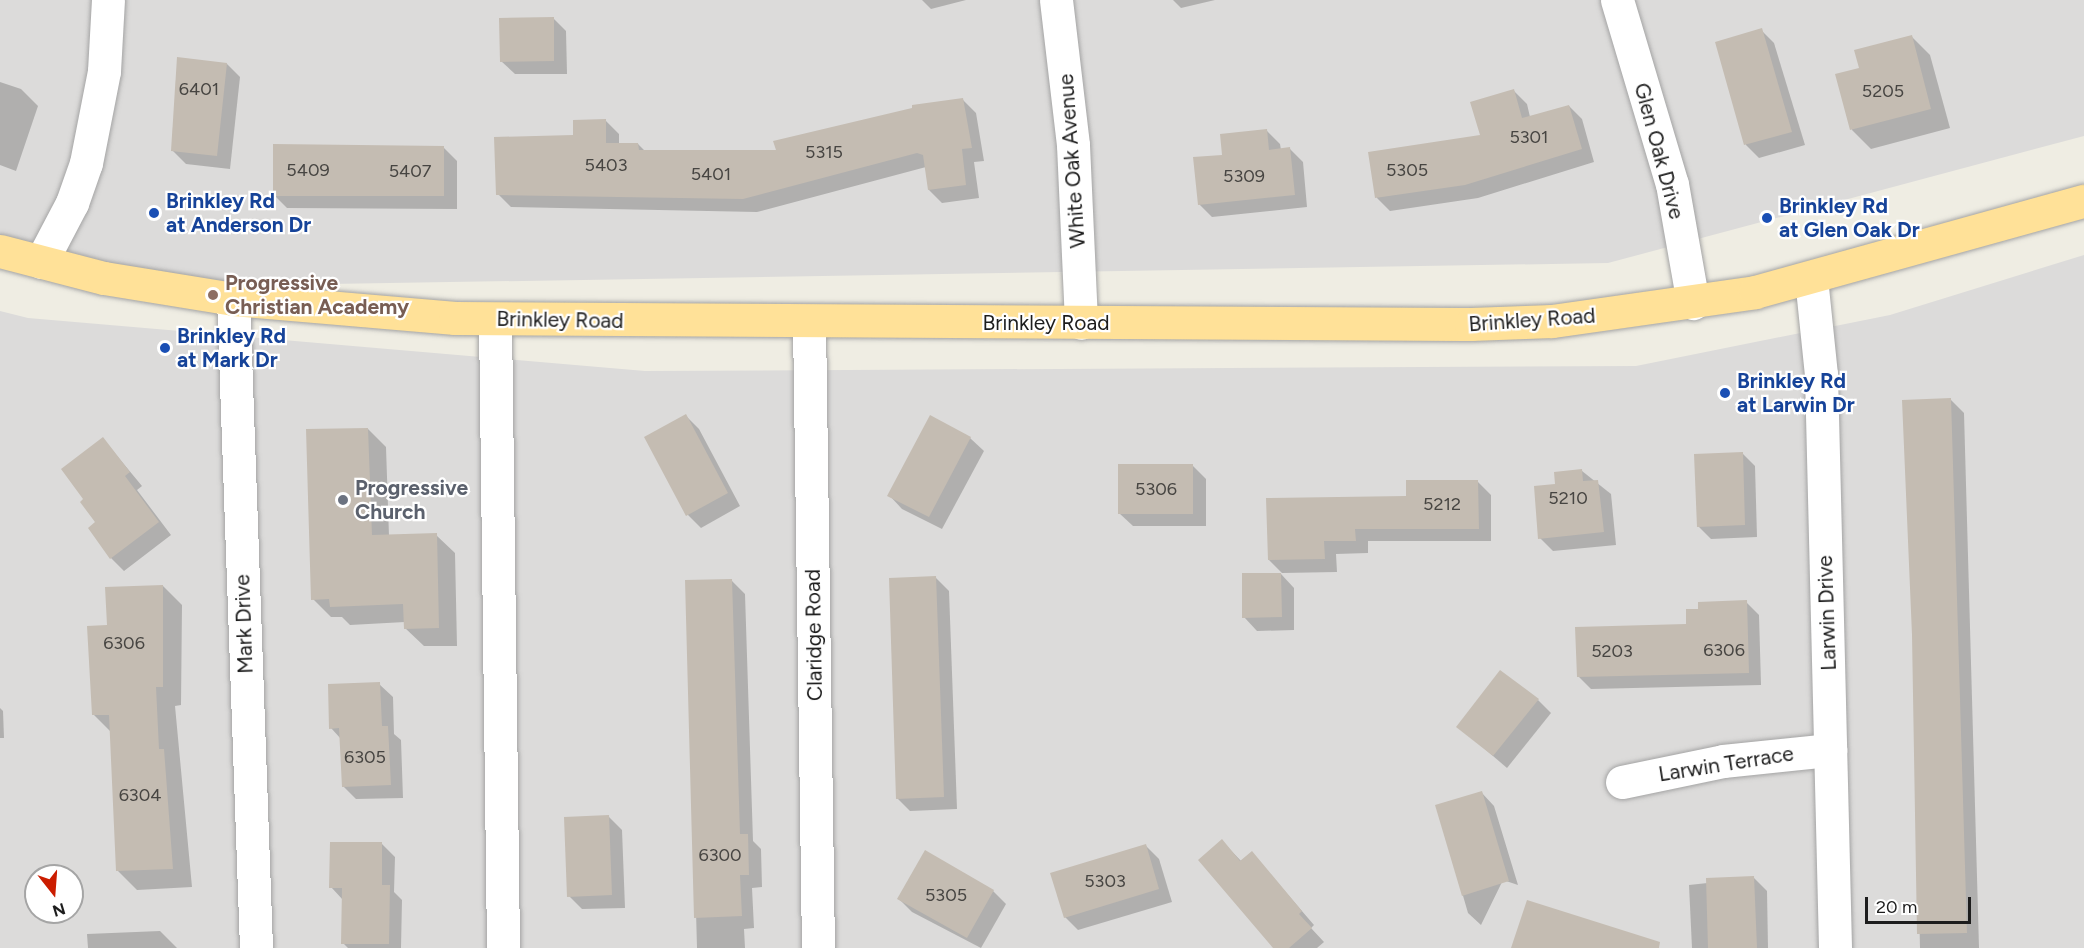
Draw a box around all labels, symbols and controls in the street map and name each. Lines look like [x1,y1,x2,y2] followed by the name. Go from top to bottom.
[1053,73,1091,249] street label: White Oak Avenue
[179,78,219,100] house number: 6401
[1629,80,1689,222] street label: Glen Oak Drive
[1862,80,1904,102] house number: 5205
[1509,126,1549,148] house number: 5301
[805,141,843,163] house number: 5315
[585,154,627,176] house number: 5403
[286,159,330,181] house number: 5409
[1386,159,1428,181] house number: 5305
[389,160,431,182] house number: 5407
[691,163,731,185] house number: 5401
[1223,165,1265,187] house number: 5309
[166,188,311,238] place label: Brinkley Rd at Anderson Dr
[1779,193,1920,243] place label: Brinkley Rd at Glen Oak Dr
[147,206,161,220] marker: Brinkley Rd at Anderson Dr
[1760,211,1774,225] marker: Brinkley Rd at Glen Oak Dr
[225,270,409,320] place label: Progressive Christian Academy
[206,288,220,302] marker: Progressive Christian Academy
[1468,303,1596,337] street label: Brinkley Road
[496,306,624,334] street label: Brinkley Road
[982,310,1110,336] street label: Brinkley Road
[177,323,286,373] place label: Brinkley Rd at Mark Dr
[158,341,172,355] marker: Brinkley Rd at Mark Dr
[1737,368,1855,418] place label: Brinkley Rd at Larwin Dr
[1718,386,1732,400] marker: Brinkley Rd at Larwin Dr
[355,475,468,525] place label: Progressive Church
[1135,478,1177,500] house number: 5306
[1548,487,1588,509] house number: 5210
[336,493,350,507] marker: Progressive Church
[1423,493,1461,515] house number: 5212
[1812,555,1842,671] street label: Larwin Drive
[800,569,828,701] street label: Claridge Road
[230,574,258,674] street label: Mark Drive
[103,632,145,654] house number: 6306
[1703,639,1745,661] house number: 6306
[1591,640,1633,662] house number: 5203
[1657,741,1795,787] street label: Larwin Terrace
[344,746,386,768] house number: 6305
[119,784,161,806] house number: 6304
[698,844,742,866] house number: 6300
[24,864,84,924] north arrow
[1084,870,1126,892] house number: 5303
[925,884,967,906] house number: 5305
[1868,885,1974,923] scale bar
[1876,896,1917,918] text: 20 m
[50,899,68,921] text: N

